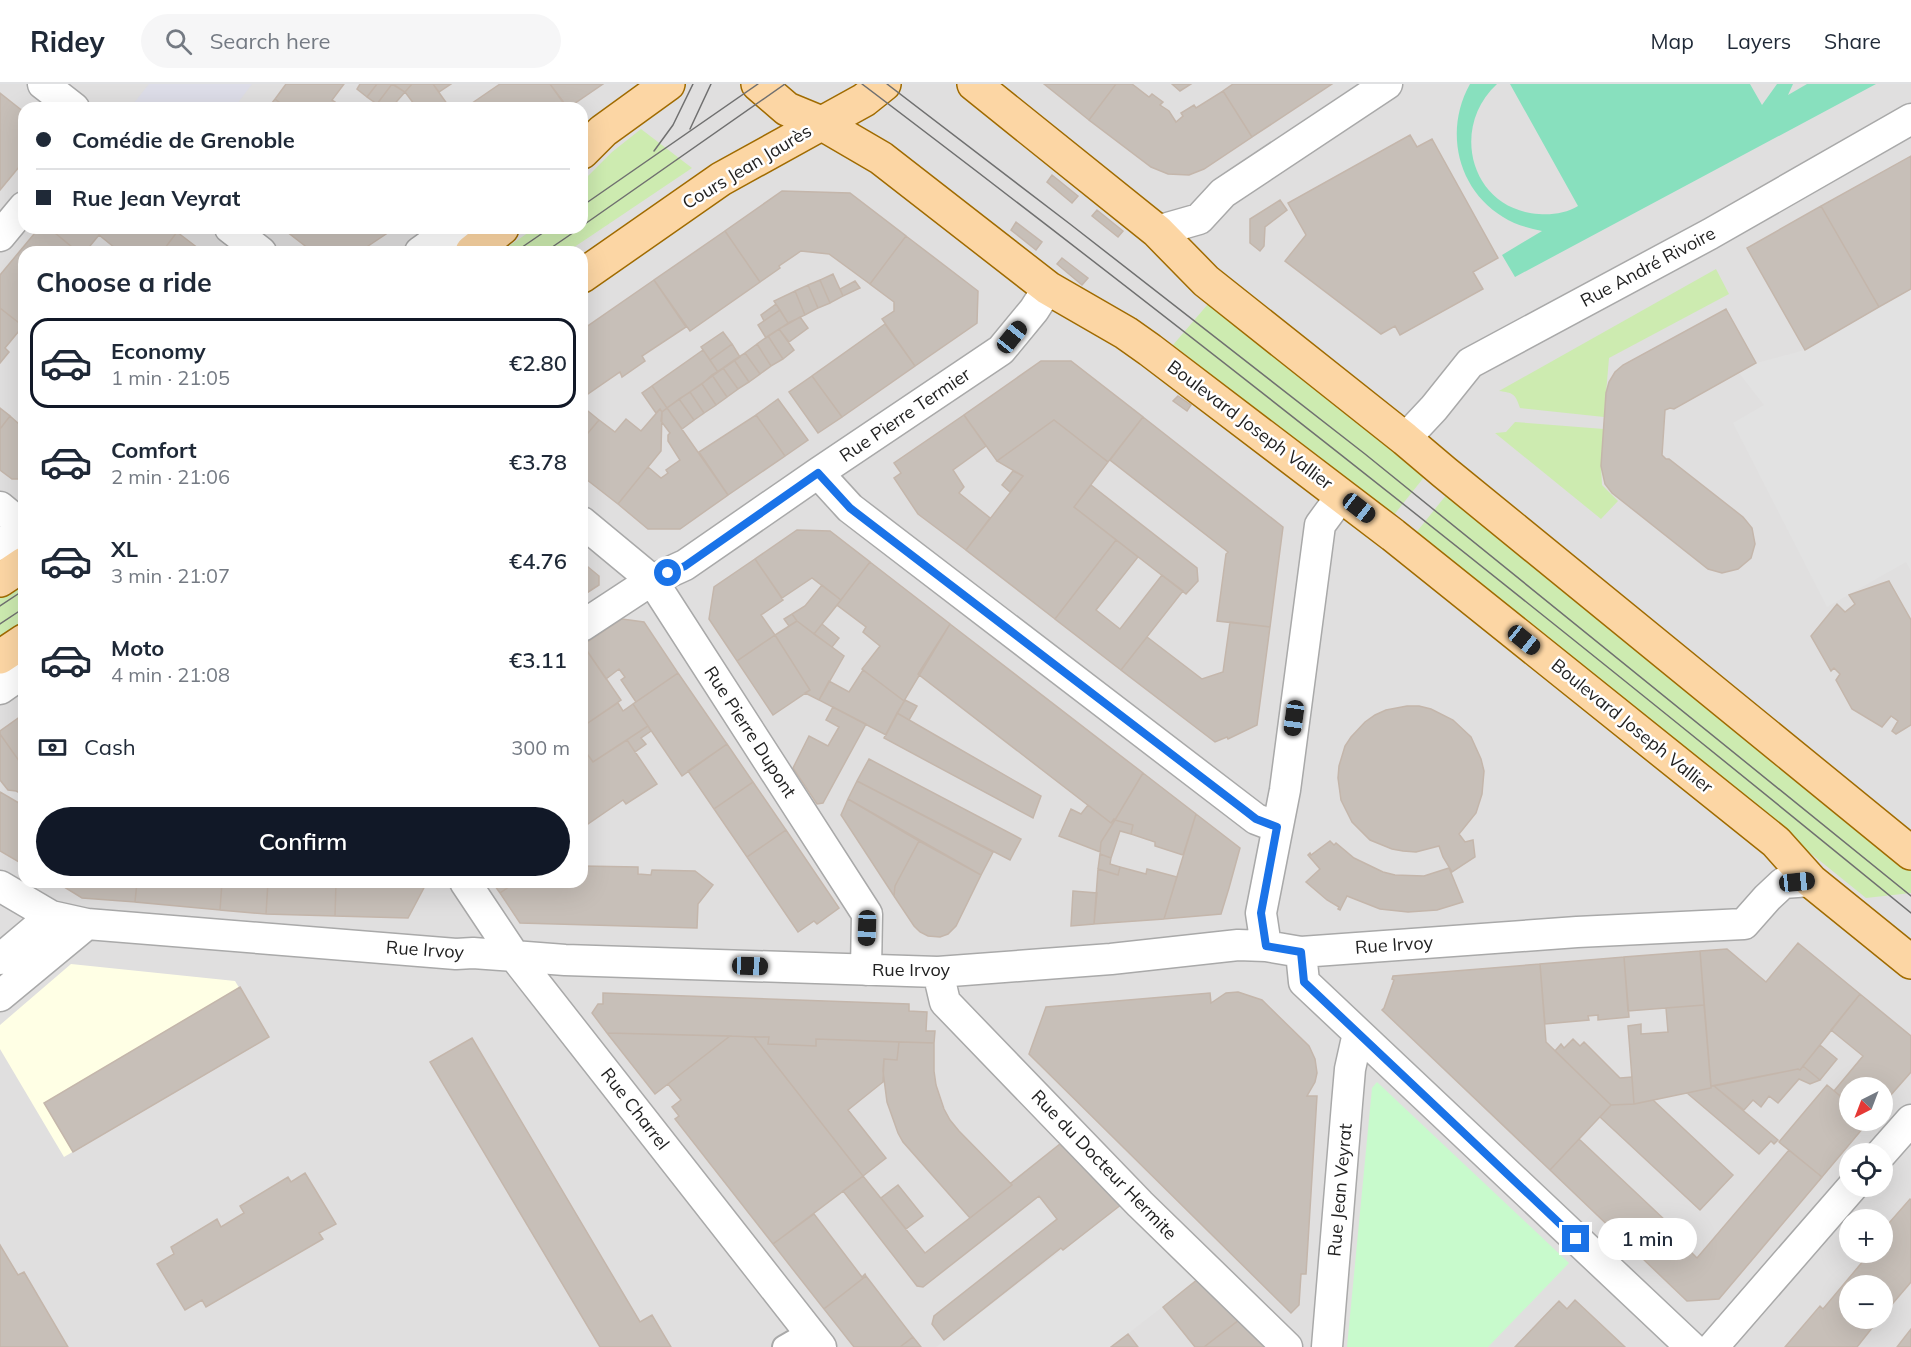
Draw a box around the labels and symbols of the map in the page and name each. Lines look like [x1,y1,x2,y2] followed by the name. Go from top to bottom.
[678,119,815,214] street label: Cours Jean Jaurès
[1576,221,1719,312] street label: Rue André Rivoire
[994,317,1030,357] car
[1163,355,1338,495] street label: Boulevard Joseph Vallier
[835,362,975,467] street label: Rue Pierre Termier
[1339,490,1379,526] car
[654,559,681,586] route start
[1504,622,1544,658] car
[1547,653,1718,798] street label: Boulevard Joseph Vallier
[699,662,802,802] street label: Rue Pierre Dupont
[1283,699,1305,737] car
[1778,871,1816,893] car
[857,910,877,946] car
[1354,930,1434,959] street label: Rue Irvoy
[385,935,465,964] street label: Rue Irvoy
[732,956,768,976] car
[872,958,951,981] street label: Rue Irvoy
[596,1063,675,1154] street label: Rue Charrel
[1839,1077,1893,1131] north arrow
[1027,1085,1182,1244] street label: Rue du Docteur Hermite
[1322,1123,1357,1257] street label: Rue Jean Veyrat
[1597,1218,1696,1260] callout: 1 min
[1562,1225,1589,1252] route end

